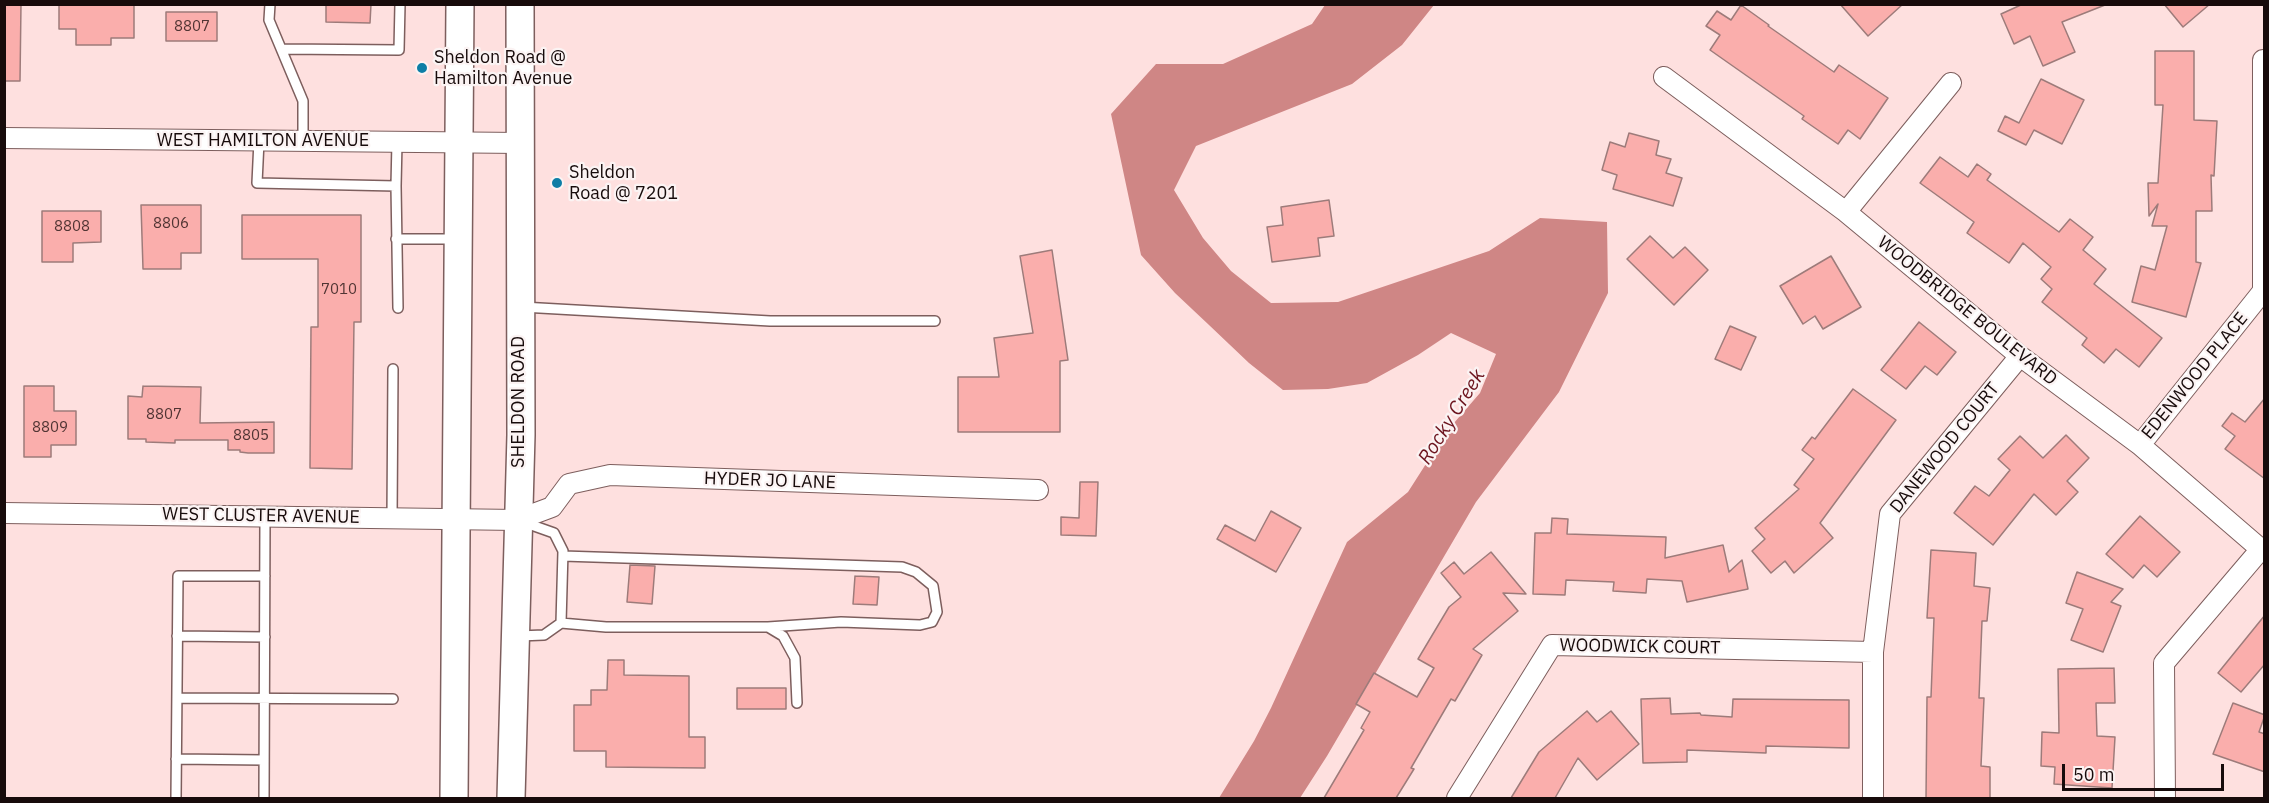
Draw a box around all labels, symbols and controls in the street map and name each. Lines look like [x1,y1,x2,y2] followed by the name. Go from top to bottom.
[174,18,210,36] house number: 8807
[434,47,572,90] place label: Sheldon Road @ Hamilton Avenue
[415,61,429,75] marker: Sheldon Road @ Hamilton Avenue
[157,130,369,152] street label: WEST HAMILTON AVENUE
[569,162,678,204] place label: Sheldon Road @ 7201
[550,176,564,190] marker: Sheldon Road @ 7201
[153,215,189,233] house number: 8806
[54,218,90,236] house number: 8808
[1873,232,2061,390] street label: WOODBRIDGE BOULEVARD
[321,281,357,299] house number: 7010
[2137,308,2253,444] street label: EDENWOOD PLACE
[508,336,530,468] street label: SHELDON ROAD
[1413,365,1491,469] water label: Rocky Creek
[1886,378,2004,518] street label: DANEWOOD COURT
[146,406,182,424] house number: 8807
[32,419,68,437] house number: 8809
[233,427,269,445] house number: 8805
[704,468,836,494] street label: HYDER JO LANE
[162,503,360,529] street label: WEST CLUSTER AVENUE
[1559,635,1721,659] street label: WOODWICK COURT
[2065,752,2227,790] scale bar
[2073,763,2115,786] text: 50 m

